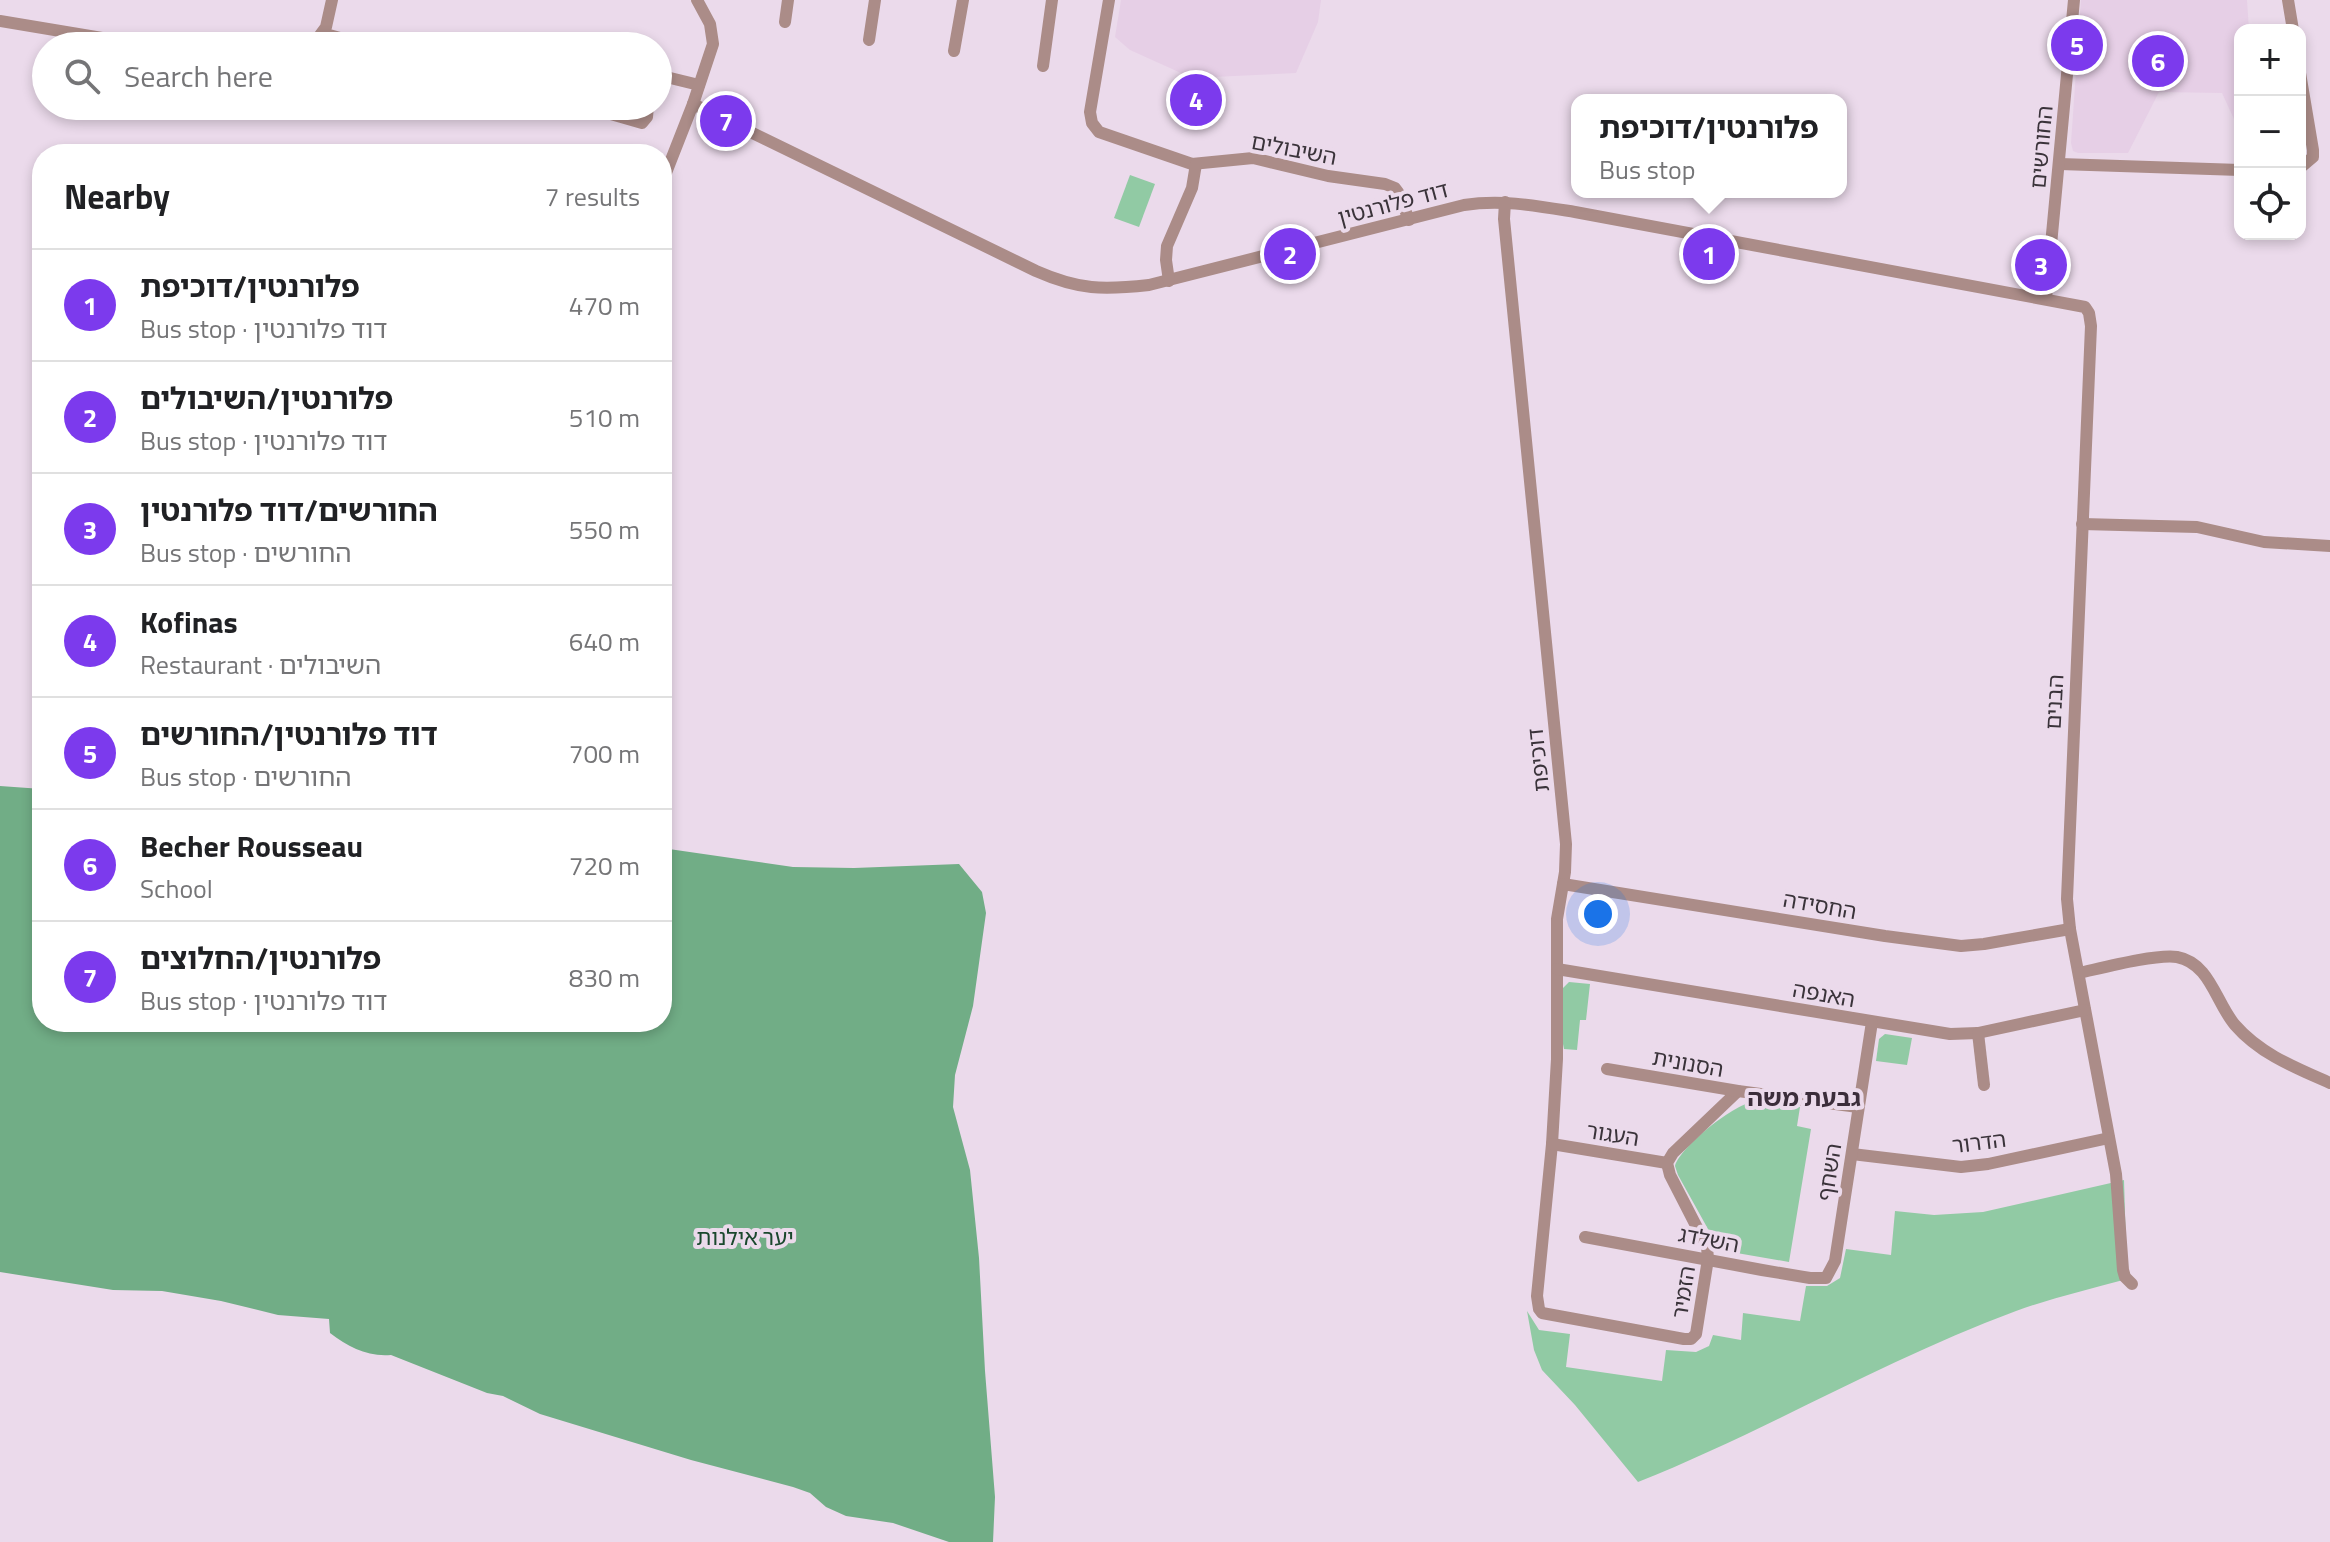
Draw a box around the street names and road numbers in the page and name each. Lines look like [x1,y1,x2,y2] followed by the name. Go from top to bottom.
[2020,104,2062,190] street label: החורשים
[1248,124,1340,174] street label: השיבולים
[1334,172,1452,234] street label: דוד פלורנטין
[2036,673,2072,731] street label: הבנים
[1518,726,1558,794] street label: דוכיפת
[1780,882,1860,928] street label: החסידה
[1790,972,1858,1016] street label: האנפה
[1650,1040,1726,1086] street label: הסנונית
[1584,1113,1642,1155] street label: העגור
[1950,1122,2008,1162] street label: הדרור
[1808,1141,1850,1203] street label: השחף
[1676,1216,1742,1262] street label: השלדג
[1662,1263,1704,1321] street label: הזמיר

